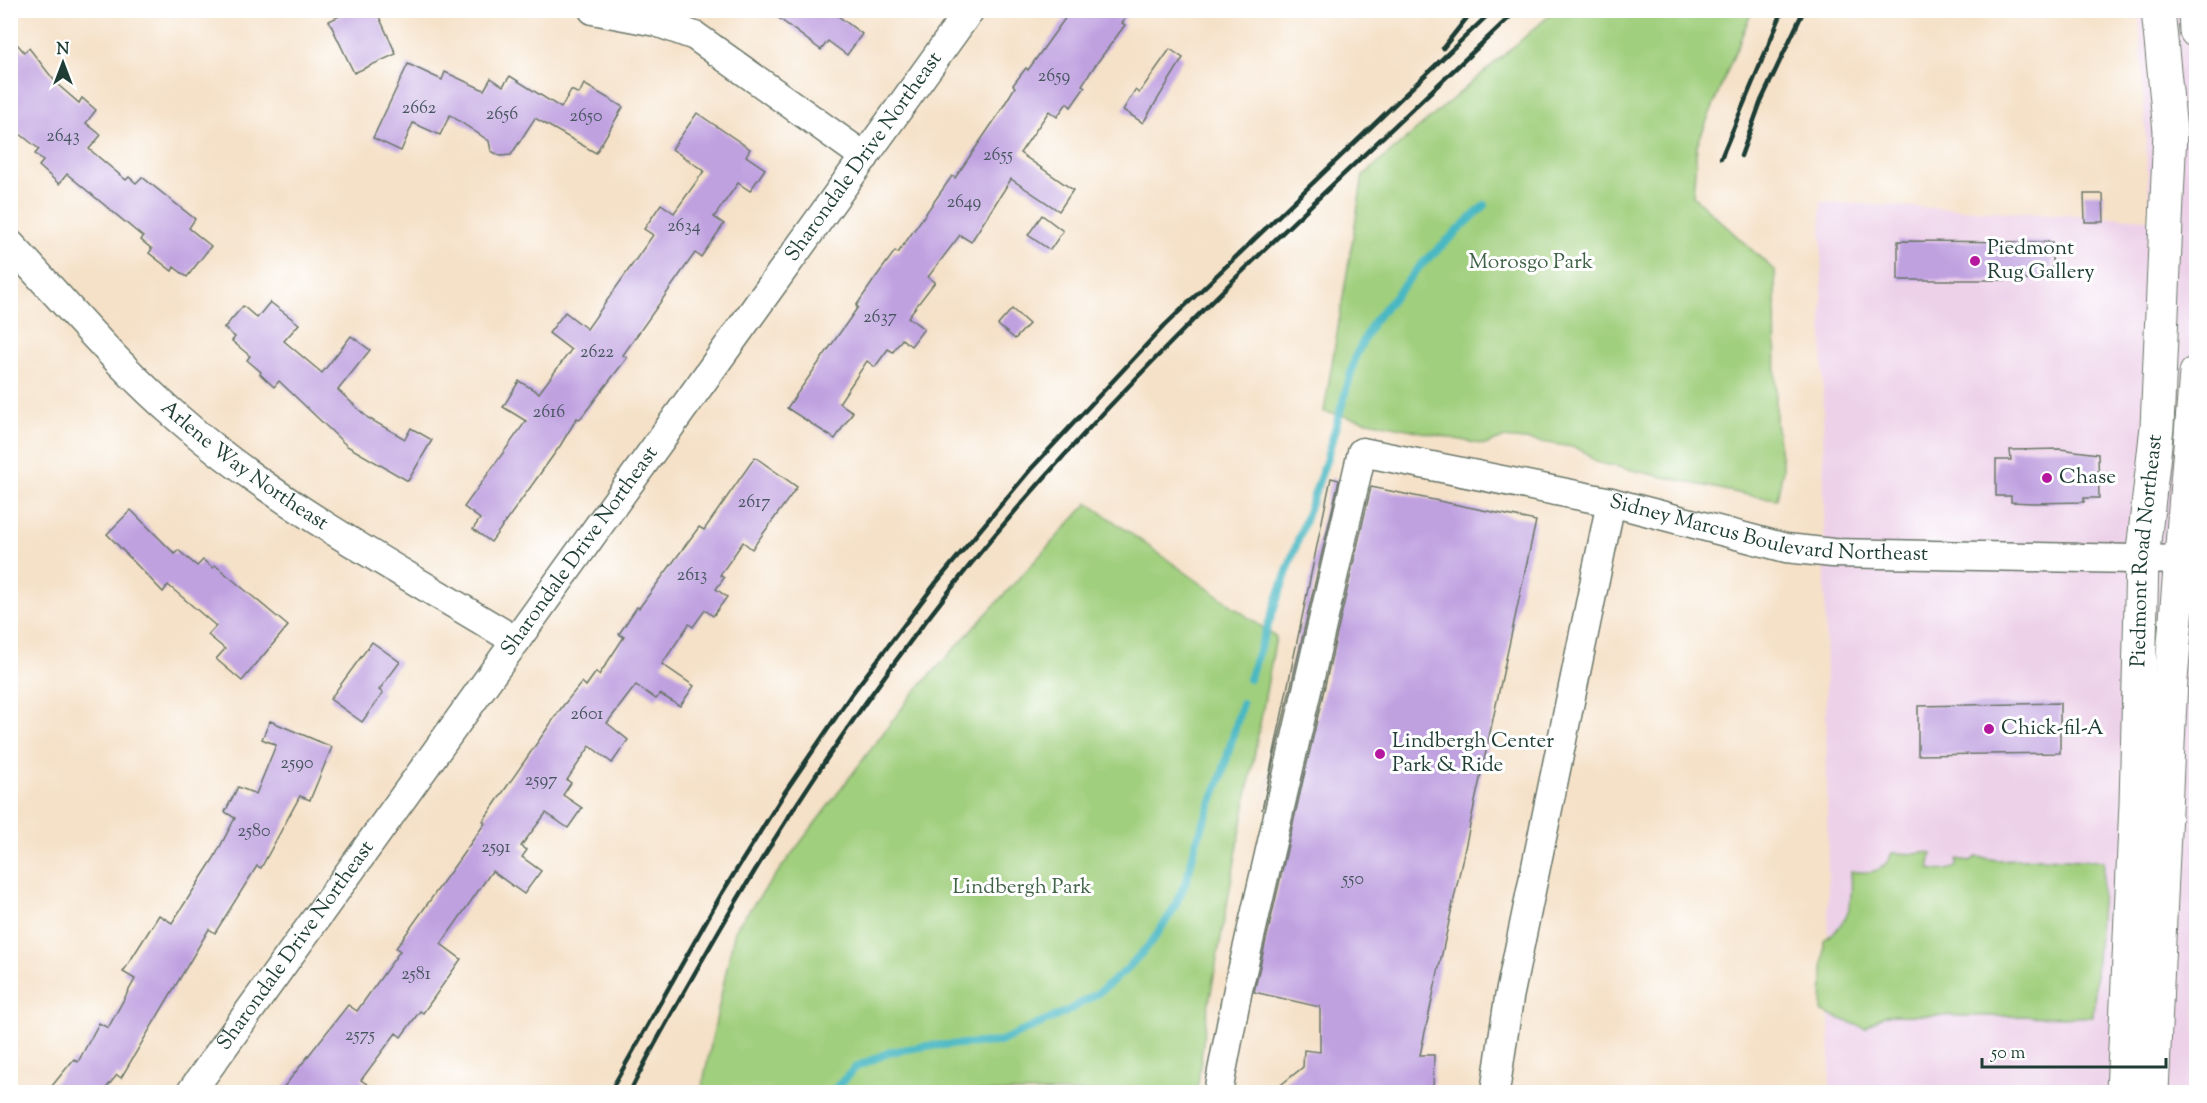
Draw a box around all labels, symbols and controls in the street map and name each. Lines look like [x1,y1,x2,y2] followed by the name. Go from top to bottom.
[33,33,93,93] north arrow
[57,39,70,62] text: N
[778,46,950,268] street label: Sharondale Drive Northeast
[1038,64,1070,90] house number: 2659
[402,96,437,122] house number: 2662
[486,102,518,128] house number: 2656
[569,104,603,130] house number: 2650
[46,124,80,150] house number: 2643
[983,143,1013,169] house number: 2655
[947,190,982,216] house number: 2649
[667,214,701,240] house number: 2634
[1987,234,2095,288] place label: Piedmont Rug Gallery
[1469,248,1594,278] park label: Morosgo Park
[1968,254,1982,268] marker: Piedmont Rug Gallery
[863,305,897,331] house number: 2637
[580,340,615,366] house number: 2622
[153,394,334,539] street label: Arlene Way Northeast
[533,400,565,426] house number: 2616
[2124,433,2171,667] street label: Piedmont Road Northeast
[494,440,666,663] street label: Sharondale Drive Northeast
[2059,463,2116,493] place label: Chase
[2040,471,2054,485] marker: Chase
[1606,487,1928,570] street label: Sidney Marcus Boulevard Northeast
[738,490,770,516] house number: 2617
[677,563,707,589] house number: 2613
[571,702,603,728] house number: 2601
[2001,714,2104,744] place label: Chick-fil-A
[1982,722,1996,736] marker: Chick-fil-A
[1392,727,1554,781] place label: Lindbergh Center Park & Ride
[1373,747,1387,761] marker: Lindbergh Center Park & Ride
[281,751,313,777] house number: 2590
[525,768,557,794] house number: 2597
[237,819,271,845] house number: 2580
[210,835,382,1057] street label: Sharondale Drive Northeast
[481,835,511,861] house number: 2591
[1341,867,1364,893] house number: 550
[952,873,1092,903] park label: Lindbergh Park
[401,962,431,988] house number: 2581
[345,1023,375,1049] house number: 2575
[1982,1031,2166,1069] scale bar
[1990,1041,2026,1067] text: 50 m

